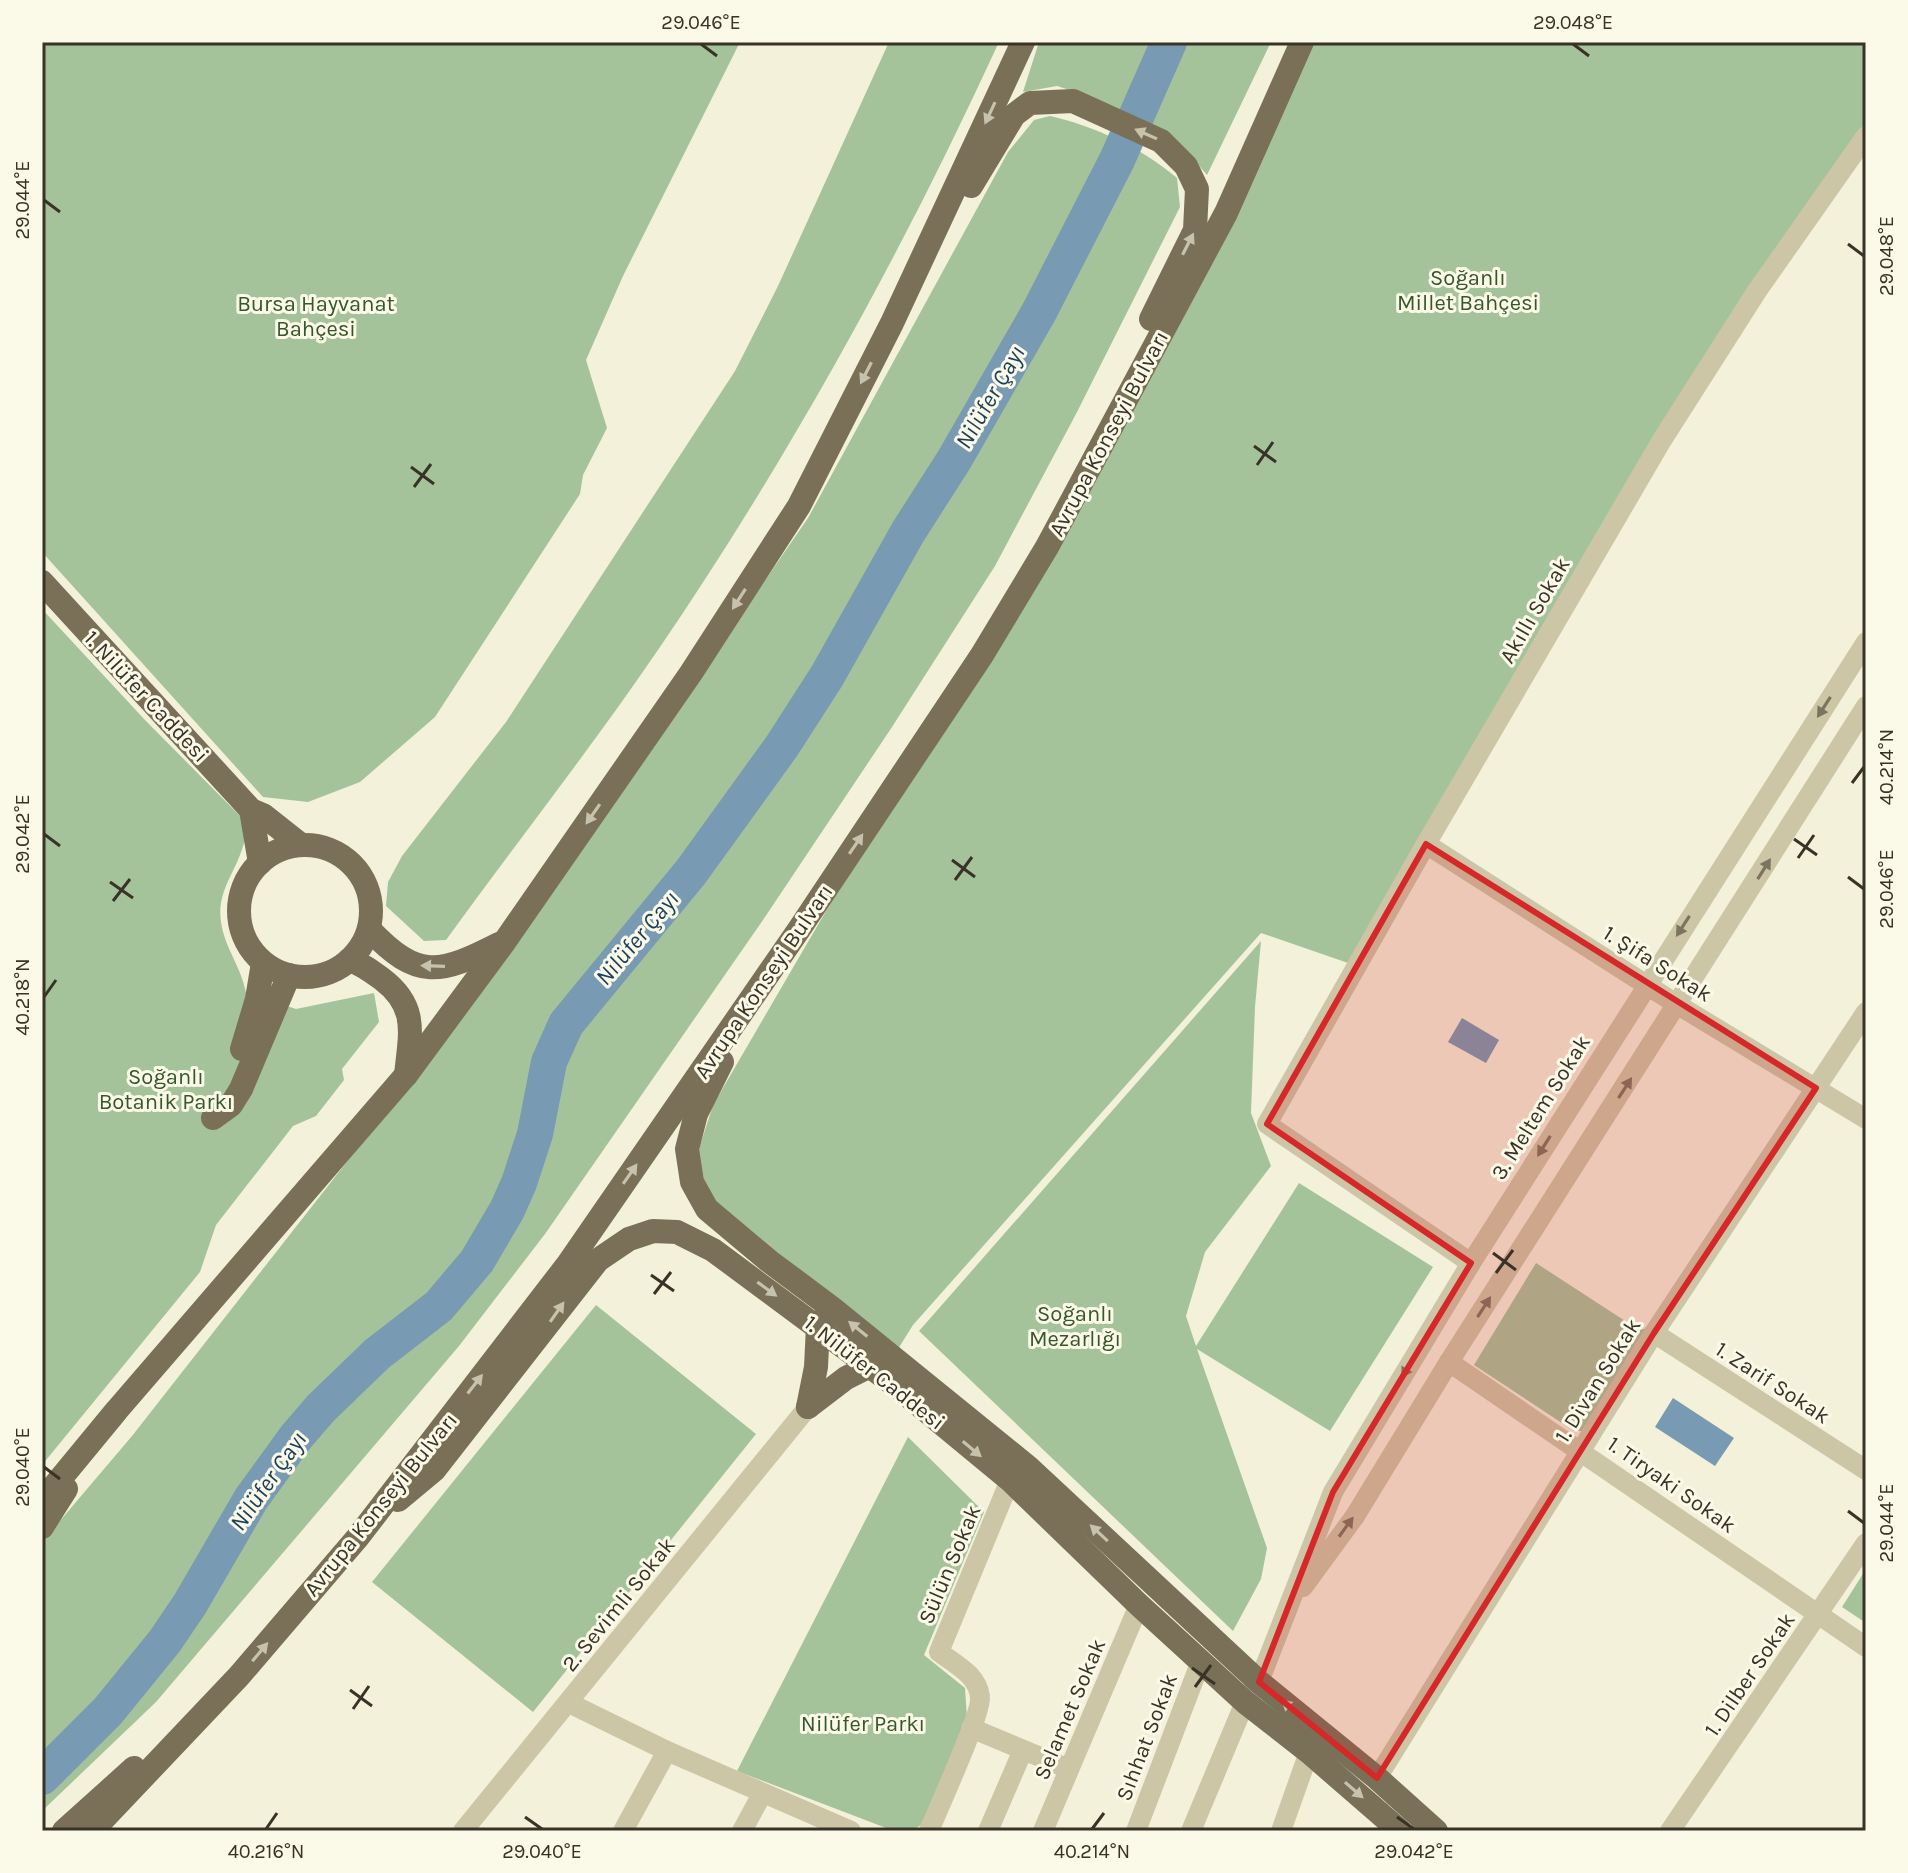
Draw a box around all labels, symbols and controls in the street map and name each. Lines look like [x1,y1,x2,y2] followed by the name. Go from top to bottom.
[661,11,741,34] text: 29.046°E
[1533,11,1613,34] text: 29.048°E
[983,101,997,124] one-way arrow
[1134,127,1157,141] one-way arrow
[11,160,34,240] text: 29.044°E
[1875,216,1898,296] text: 29.048°E
[1181,233,1194,256] one-way arrow
[1397,265,1539,316] park label: Soğanlı Millet Bahçesi
[237,291,395,342] park label: Bursa Hayvanat Bahçesi
[1044,326,1174,541] street label: Avrupa Konseyi Bulvarı
[949,340,1031,454] water label: Nilüfer Çayı
[860,361,873,384] one-way arrow
[1494,553,1576,668] street label: Akıllı Sokak
[732,588,747,610] one-way arrow
[79,625,214,768] street label: 1. Nilüfer Caddesi
[1817,696,1831,718] one-way arrow
[1875,729,1898,805] text: 40.214°N
[11,794,34,874] text: 29.042°E
[586,804,601,825] one-way arrow
[848,834,863,855] one-way arrow
[1875,849,1898,929] text: 29.046°E
[1756,858,1770,880] one-way arrow
[689,879,839,1084] street label: Avrupa Konseyi Bulvarı
[589,885,685,991] water label: Nilüfer Çayı
[1677,915,1691,937] one-way arrow
[1598,920,1717,1008] street label: 1. Şifa Sokak
[11,958,34,1036] text: 40.218°N
[420,960,446,973] one-way arrow
[1486,1030,1596,1185] street label: 3. Meltem Sokak
[99,1064,233,1115] park label: Soğanlı Botanik Parkı
[1617,1077,1631,1099] one-way arrow
[1538,1135,1552,1157] one-way arrow
[622,1164,637,1185] one-way arrow
[757,1281,778,1296] one-way arrow
[1476,1296,1490,1318] one-way arrow
[549,1301,564,1322] one-way arrow
[1029,1301,1121,1352] park label: Soğanlı Mezarlığı
[799,1310,950,1436] street label: 1. Nilüfer Caddesi
[1549,1314,1646,1447] street label: 1. Divan Sokak
[848,1321,868,1338] one-way arrow
[1710,1336,1834,1429] street label: 1. Zarif Sokak
[1401,1356,1415,1378] one-way arrow
[467,1373,483,1394] one-way arrow
[299,1407,463,1602] street label: Avrupa Konseyi Bulvarı
[224,1426,312,1536] water label: Nilüfer Çayı
[11,1427,34,1507] text: 29.040°E
[1602,1431,1741,1539] street label: 1. Tiryaki Sokak
[962,1440,982,1457] one-way arrow
[1875,1483,1898,1563] text: 29.044°E
[913,1501,987,1628] street label: Sülün Sokak
[1338,1517,1354,1538] one-way arrow
[1089,1525,1108,1543] one-way arrow
[557,1532,681,1677] street label: 2. Sevimli Sokak
[1699,1608,1801,1741] street label: 1. Dilber Sokak
[1029,1635,1111,1784] street label: Selamet Sokak
[251,1642,268,1662] one-way arrow
[1111,1670,1183,1805] street label: Sıhhat Sokak
[1281,1700,1301,1717] one-way arrow
[801,1711,925,1737] park label: Nilüfer Parkı
[1343,1781,1363,1798] one-way arrow
[228,1840,304,1863] text: 40.216°N
[502,1840,582,1863] text: 29.040°E
[1054,1840,1130,1863] text: 40.214°N
[1374,1840,1454,1863] text: 29.042°E

